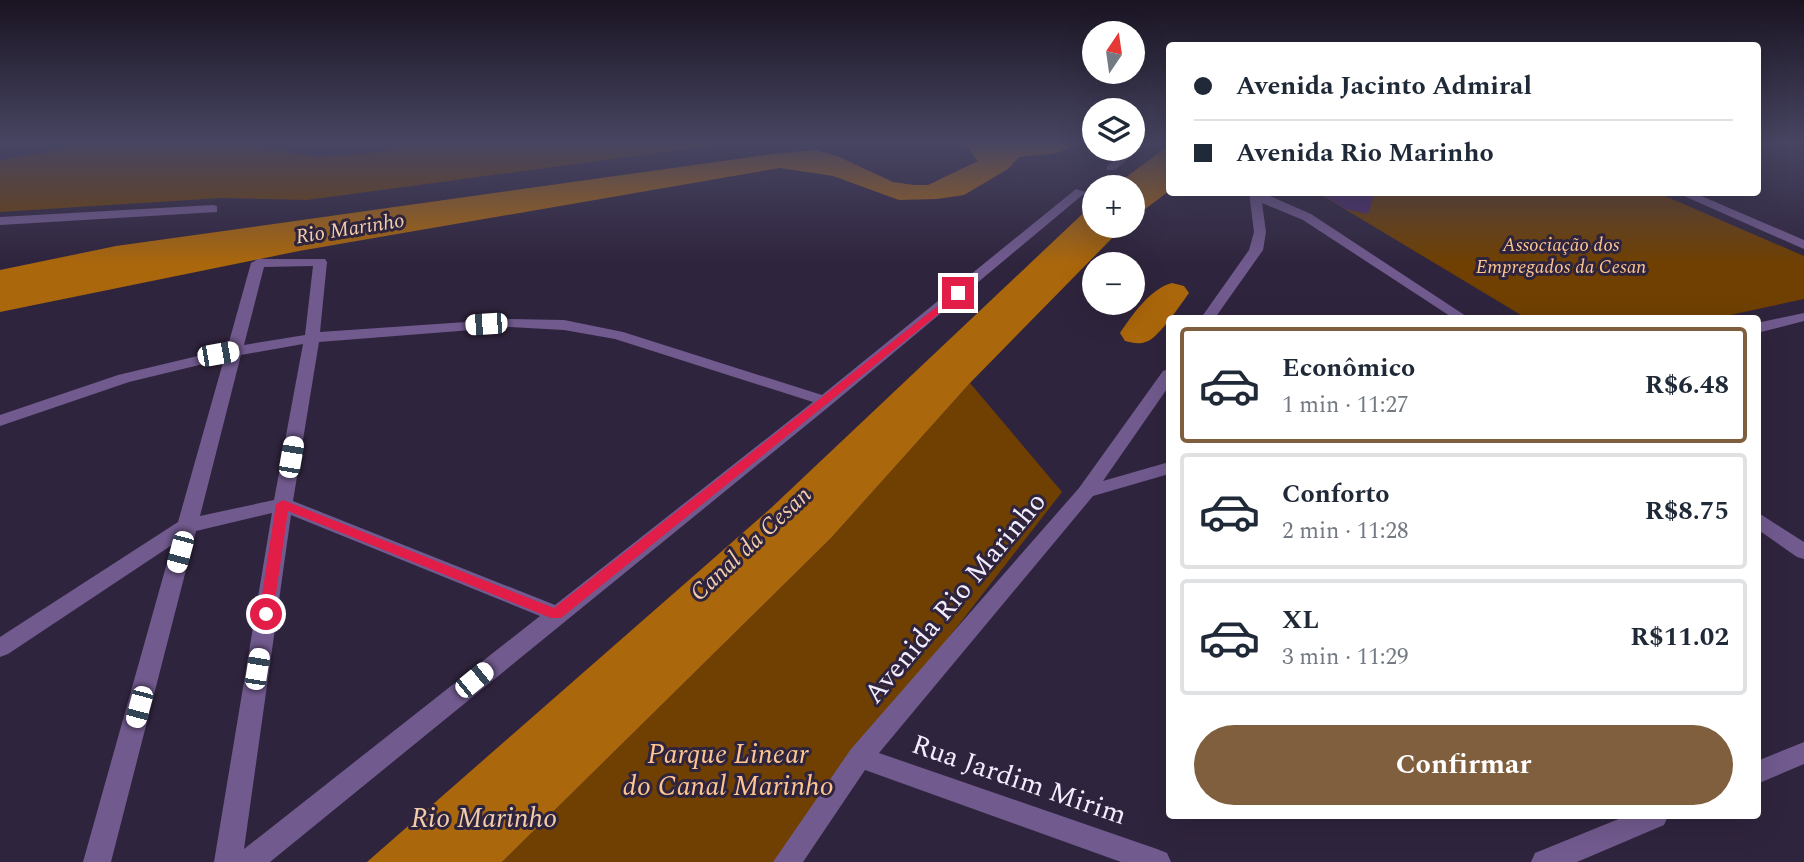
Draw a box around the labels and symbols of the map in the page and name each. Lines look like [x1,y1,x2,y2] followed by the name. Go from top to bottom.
[1082,21,1144,84] north arrow
[293,205,407,253] water label: Rio Marinho
[1476,231,1646,282] park label: Associação dos Empregados da Cesan
[942,277,974,309] route end
[465,312,508,336] car
[196,340,241,368] car
[278,434,305,480] car
[682,478,820,610] water label: Canal da Cesan
[853,482,1057,714] street label: Avenida Rio Marinho
[165,529,196,575] car
[250,598,282,630] route start
[244,647,271,691] car
[452,659,497,701] car
[124,684,155,730] car
[906,723,1132,837] street label: Rua Jardim Mirim
[622,733,834,808] park label: Parque Linear do Canal Marinho
[411,797,557,840] water label: Rio Marinho

